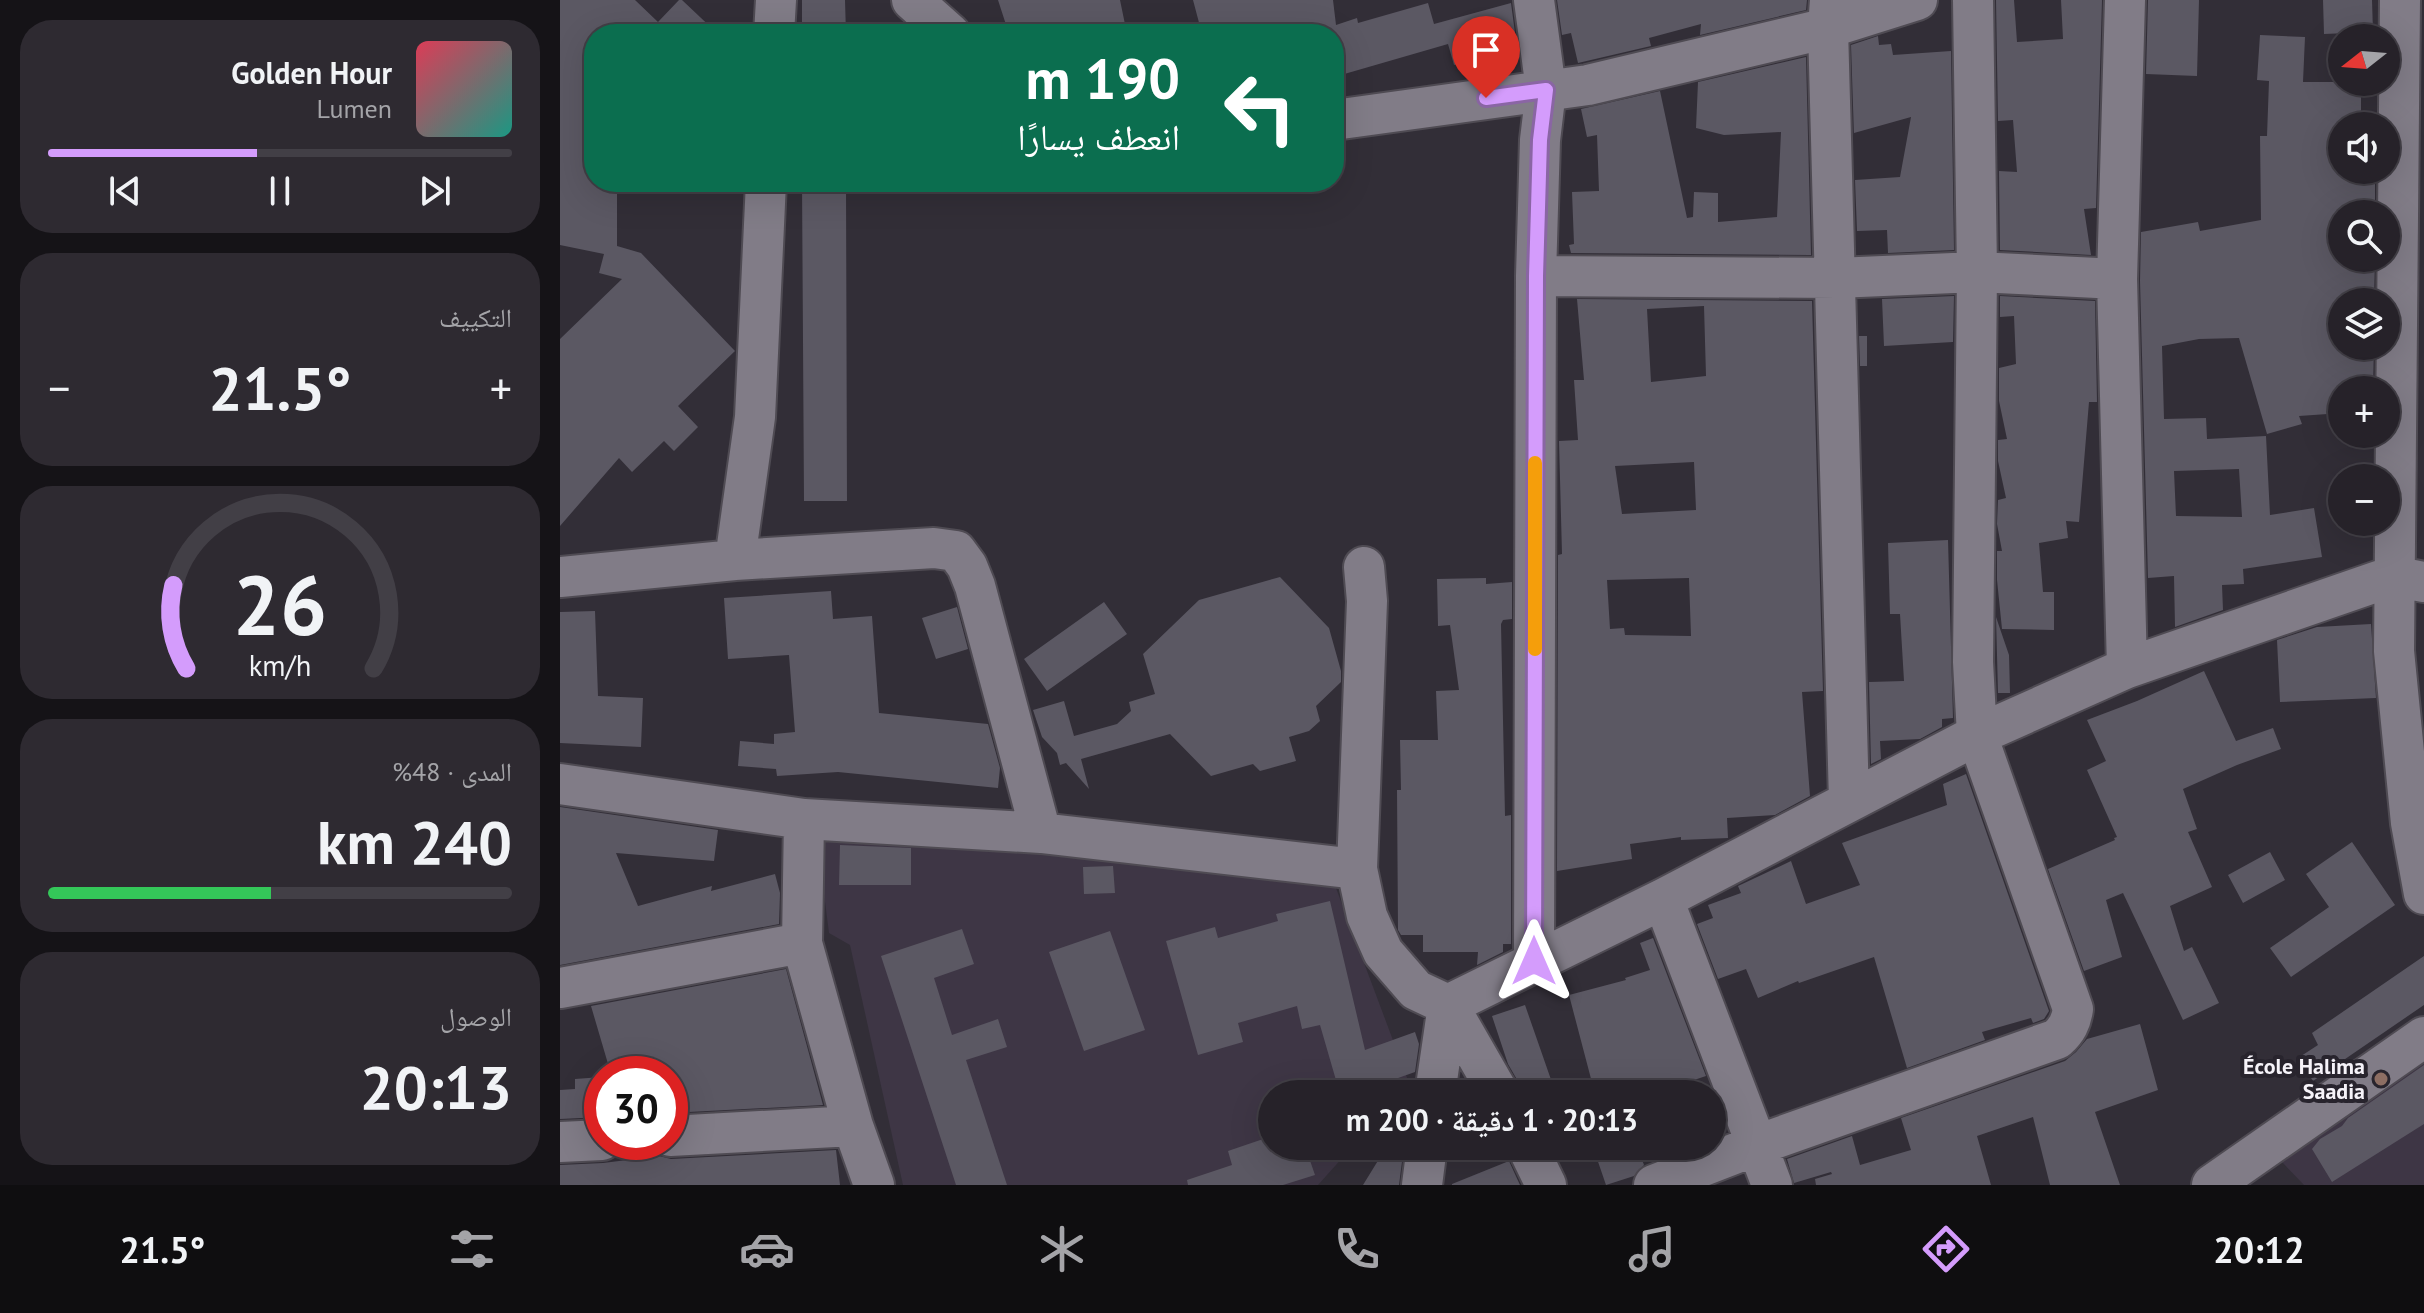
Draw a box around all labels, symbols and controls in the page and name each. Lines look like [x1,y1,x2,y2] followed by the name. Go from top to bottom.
[1452,16,1520,98] pin
[2328,24,2400,96] north arrow
[2328,24,2400,536] map controls
[1464,28,1508,72] icon: arrive
[1025,42,1180,114] text: 190 m
[231,53,392,92] text: Golden Hour
[1208,56,1312,160] icon: left
[317,92,392,125] text: Lumen
[2328,112,2400,184] button: sound
[1017,113,1180,160] text: انعطف يسارًا
[103,169,147,213] icon: previous
[258,169,302,213] icon: pause
[413,169,457,213] icon: next
[2328,200,2400,272] button: search
[2328,288,2400,360] button: layers
[439,301,512,334] text: التكييف
[208,349,352,427] text: 21.5°
[48,359,70,416] text: −
[490,359,512,416] text: +
[2328,376,2400,448] button: +
[2328,464,2400,536] button: −
[233,549,327,657] text: 26
[249,647,311,684] text: km/h
[392,755,512,788] text: المدى · 48%
[317,803,512,881] text: 240 km
[1492,919,1576,1003] position arrow
[440,1000,512,1033] text: الوصول
[360,1048,512,1126] text: 20:13
[2243,1052,2365,1105] place label: École Halima Saadia
[584,1056,688,1160] speed limit sign: 30
[2372,1070,2390,1088] marker: École Halima Saadia
[1346,1100,1638,1139] text: 20:13 · 1 دقيقة · 200 m
[444,1221,500,1277] icon: filters
[739,1221,795,1277] icon: car
[1034,1221,1090,1277] icon: climate
[1329,1221,1385,1277] icon: phone
[1624,1221,1680,1277] icon: music
[1918,1221,1974,1277] icon: directions
[120,1226,205,1273] text: 21.5°
[2213,1226,2305,1273] text: 20:12

